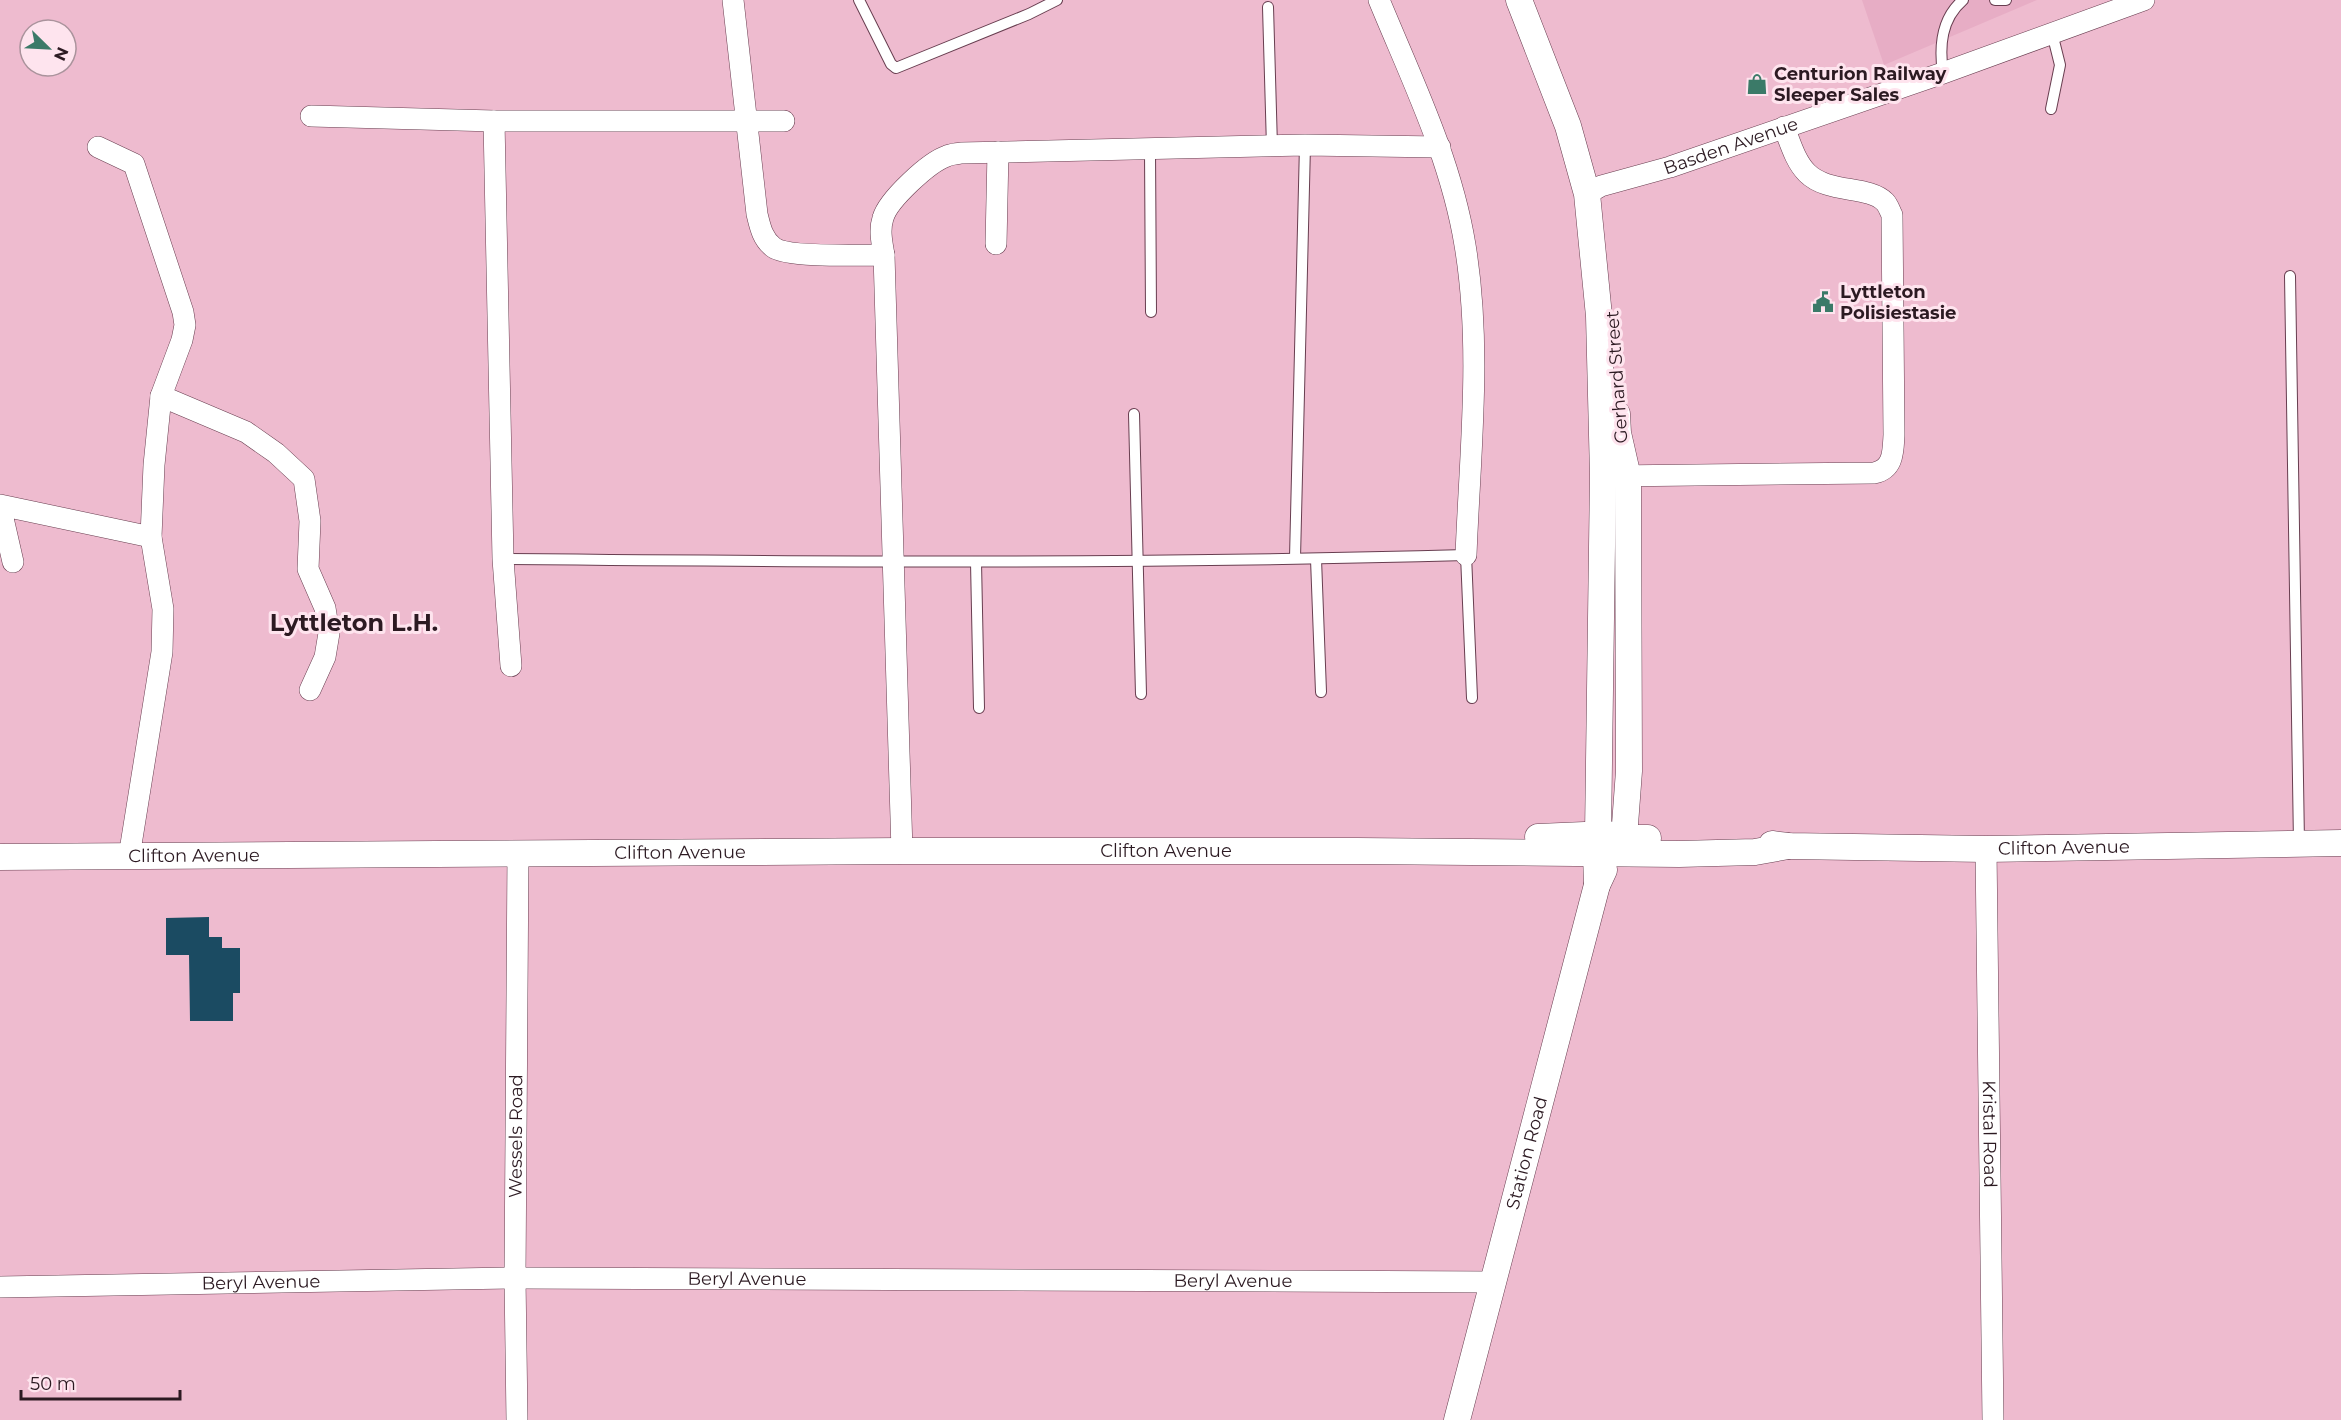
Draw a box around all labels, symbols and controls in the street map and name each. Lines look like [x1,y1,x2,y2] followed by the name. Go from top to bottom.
[18,18,78,78] north arrow
[50,44,73,64] text: N
[1774,63,1947,106] place label: Centurion Railway Sleeper Sales
[1745,72,1769,96] shop icon: Centurion Railway Sleeper Sales
[1661,113,1801,179] street label: Basden Avenue
[1840,281,1956,324] place label: Lyttleton Polisiestasie
[1811,290,1835,314] public building icon: Lyttleton Polisiestasie
[1601,310,1633,444] street label: Gerhard Street
[270,608,438,637] district label: Lyttleton L.H.
[1998,836,2130,860] street label: Clifton Avenue
[1100,840,1232,862] street label: Clifton Avenue
[614,841,746,864] street label: Clifton Avenue
[128,844,260,867] street label: Clifton Avenue
[505,1074,527,1198] street label: Wessels Road
[1978,1080,2001,1188] street label: Kristal Road
[1502,1094,1552,1212] street label: Station Road
[687,1268,807,1290] street label: Beryl Avenue
[201,1270,321,1294] street label: Beryl Avenue
[1173,1270,1293,1292] street label: Beryl Avenue
[21,1363,180,1401] scale bar
[30,1373,76,1395] text: 50 m

